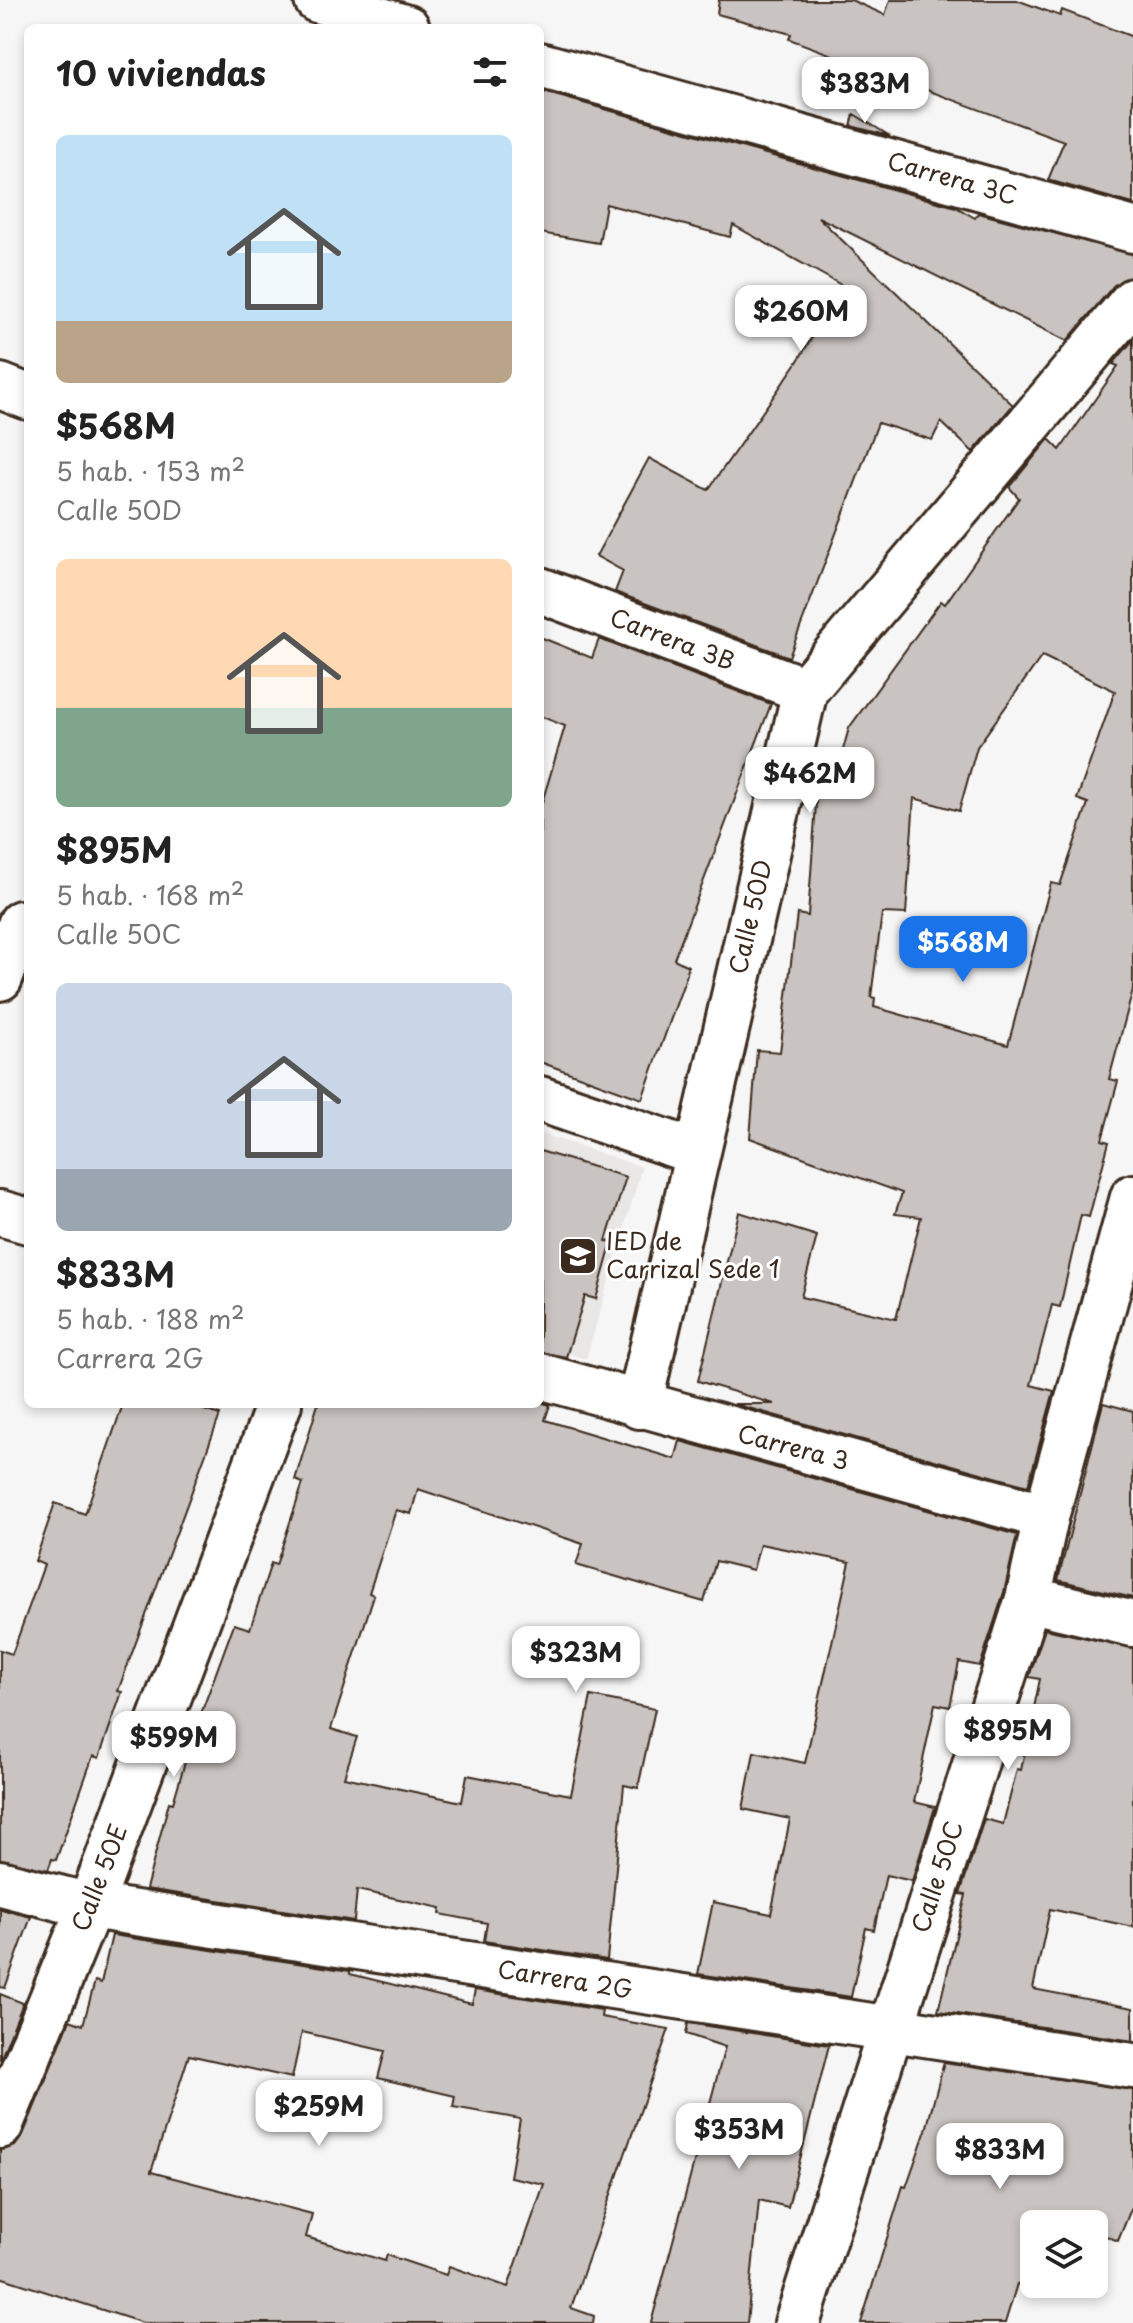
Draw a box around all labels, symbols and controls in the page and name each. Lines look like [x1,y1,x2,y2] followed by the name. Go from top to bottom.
[56,46,266,98] text: 10 viviendas
[468,50,512,94] icon: filters
[809,57,921,125] pin: $383M
[820,63,910,102] text: $383M
[883,141,1022,213] street label: Carrera 3C
[212,187,356,331] icon: home
[745,285,857,353] pin: $260M
[753,291,849,330] text: $260M
[56,399,176,451] text: $568M
[56,451,245,490] text: 5 hab. · 153 m²
[56,490,182,529] text: Calle 50D
[605,598,740,678] street label: Carrera 3B
[212,611,356,755] icon: home
[754,747,866,815] pin: $462M
[763,753,857,792] text: $462M
[56,823,173,875] text: $895M
[718,856,780,977] street label: Calle 50D
[56,875,244,914] text: 5 hab. · 168 m²
[56,914,182,953] text: Calle 50C
[907,916,1019,984] pin: $568M
[917,922,1009,961] text: $568M
[212,1035,356,1179] icon: home
[606,1222,780,1286] place label: IED de Carrizal Sede 1
[557,1235,599,1277] school or university icon: IED de Carrizal Sede 1
[56,1247,175,1299] text: $833M
[56,1299,245,1338] text: 5 hab. · 188 m²
[56,1338,204,1377] text: Carrera 2G
[734,1414,853,1478] street label: Carrera 3
[520,1626,632,1694] pin: $323M
[530,1632,622,1671] text: $323M
[952,1704,1064,1772] pin: $895M
[963,1710,1053,1749] text: $895M
[118,1711,230,1779] pin: $599M
[130,1717,218,1756] text: $599M
[901,1816,971,1937] street label: Calle 50C
[61,1818,135,1936] street label: Calle 50E
[495,1950,635,2006] street label: Carrera 2G
[263,2080,375,2148] pin: $259M
[274,2086,364,2125] text: $259M
[683,2103,795,2171] pin: $353M
[694,2109,784,2148] text: $353M
[944,2123,1056,2191] pin: $833M
[954,2129,1046,2168] text: $833M
[1020,2210,1108,2298] map controls
[1020,2210,1108,2298] button: layers

